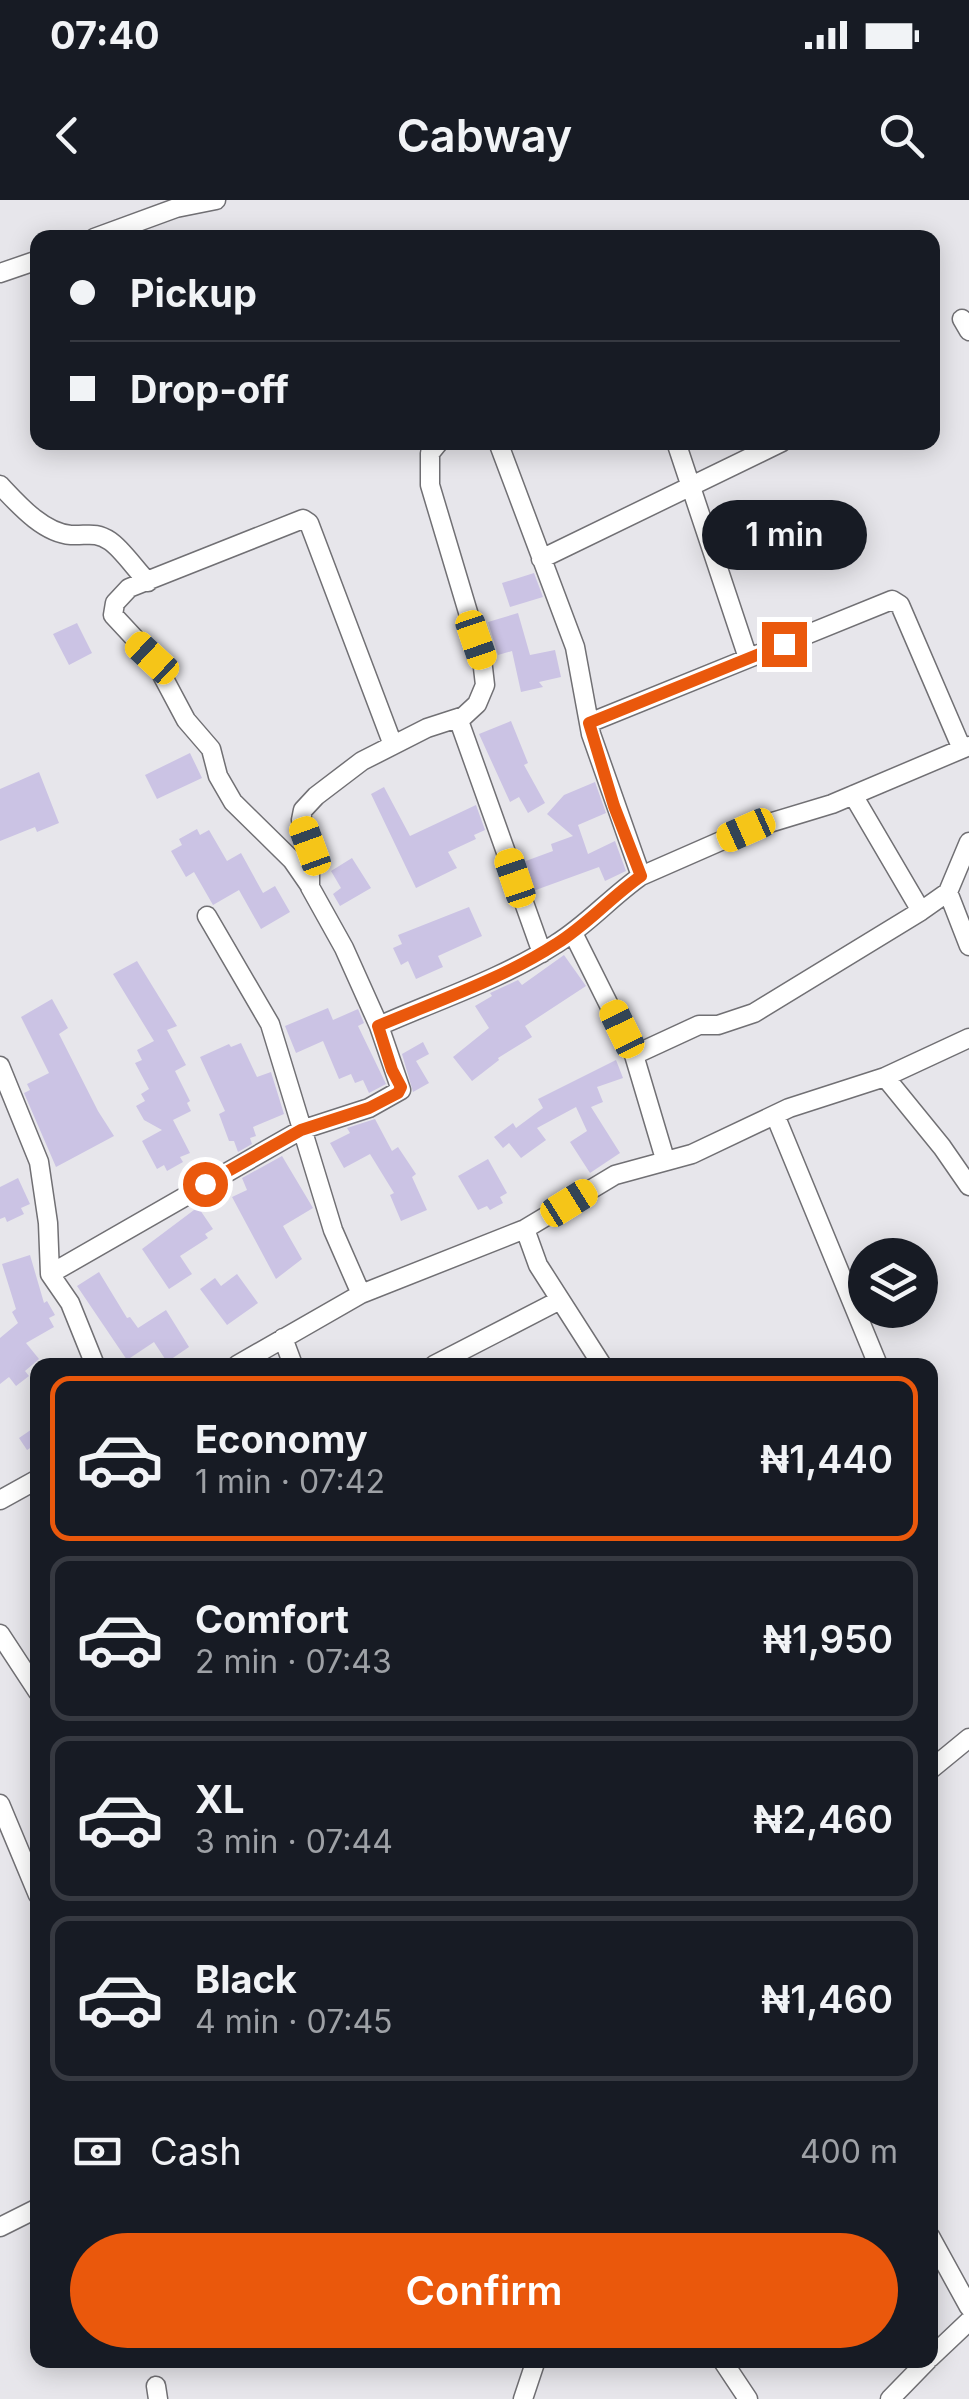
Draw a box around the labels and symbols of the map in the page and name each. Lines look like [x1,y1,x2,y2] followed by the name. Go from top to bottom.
[702,499,866,569] callout: 1 min
[452,607,500,673] car
[762,622,807,667] route end
[120,627,184,689] car
[712,804,780,856] car
[286,813,334,879] car
[491,845,539,911] car
[595,995,649,1063] car
[183,1162,228,1207] route start
[536,1174,602,1232] car

